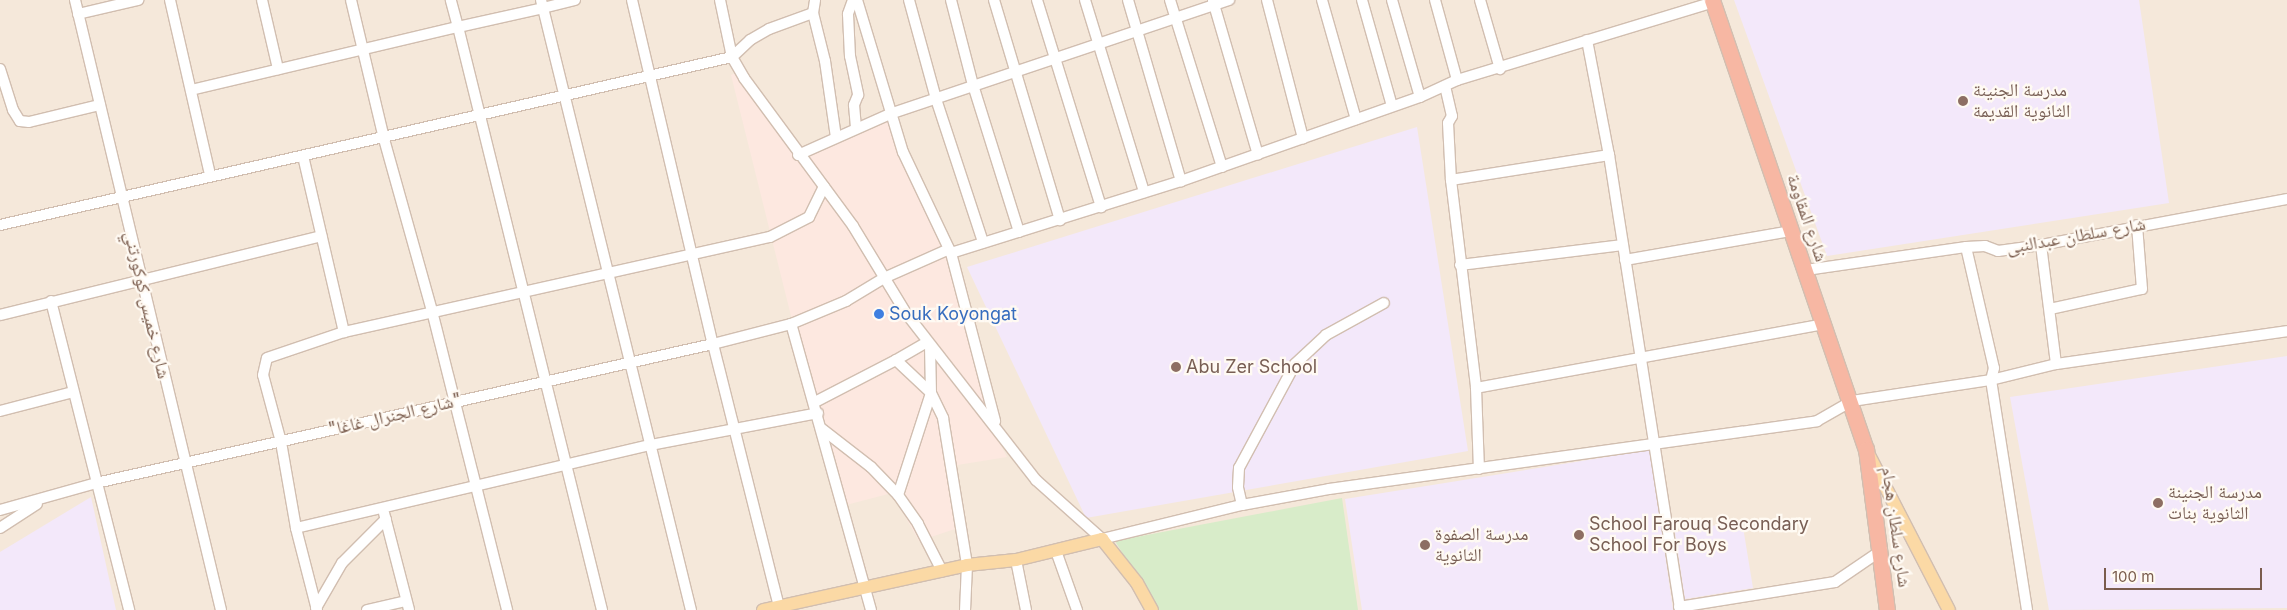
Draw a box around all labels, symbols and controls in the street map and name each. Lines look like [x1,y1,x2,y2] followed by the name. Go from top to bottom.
[1973,80,2070,122] place label: مدرسة الجنينة الثانوية القديمة
[1957,95,1969,107] marker: مدرسة الجنينة الثانوية القديمة
[1782,171,1832,265] street label: شارع المقاومة
[2005,213,2147,259] street label: شارع سلطان عبدالنبى
[120,229,174,381] street label: شارع خميس كوكورتني
[889,303,1017,325] place label: Souk Koyongat
[873,308,885,320] marker: Souk Koyongat
[1186,356,1317,378] place label: Abu Zer School
[1170,361,1182,373] marker: Abu Zer School
[326,389,464,441] street label: "شارع الجنرال غاغا"
[1877,465,1915,589] street label: شارع سلطان هجام
[2168,482,2262,524] place label: مدرسة الجنينة الثانوية بنات
[2152,497,2164,509] marker: مدرسة الجنينة الثانوية بنات
[1589,514,1809,556] place label: School Farouq Secondary School For Boys
[1435,524,1529,566] place label: مدرسة الصفوة الثانوية
[1573,529,1585,541] marker: School Farouq Secondary School For Boys
[1419,539,1431,551] marker: مدرسة الصفوة الثانوية
[2107,558,2264,590] scale bar
[2112,567,2154,586] text: 100 m

